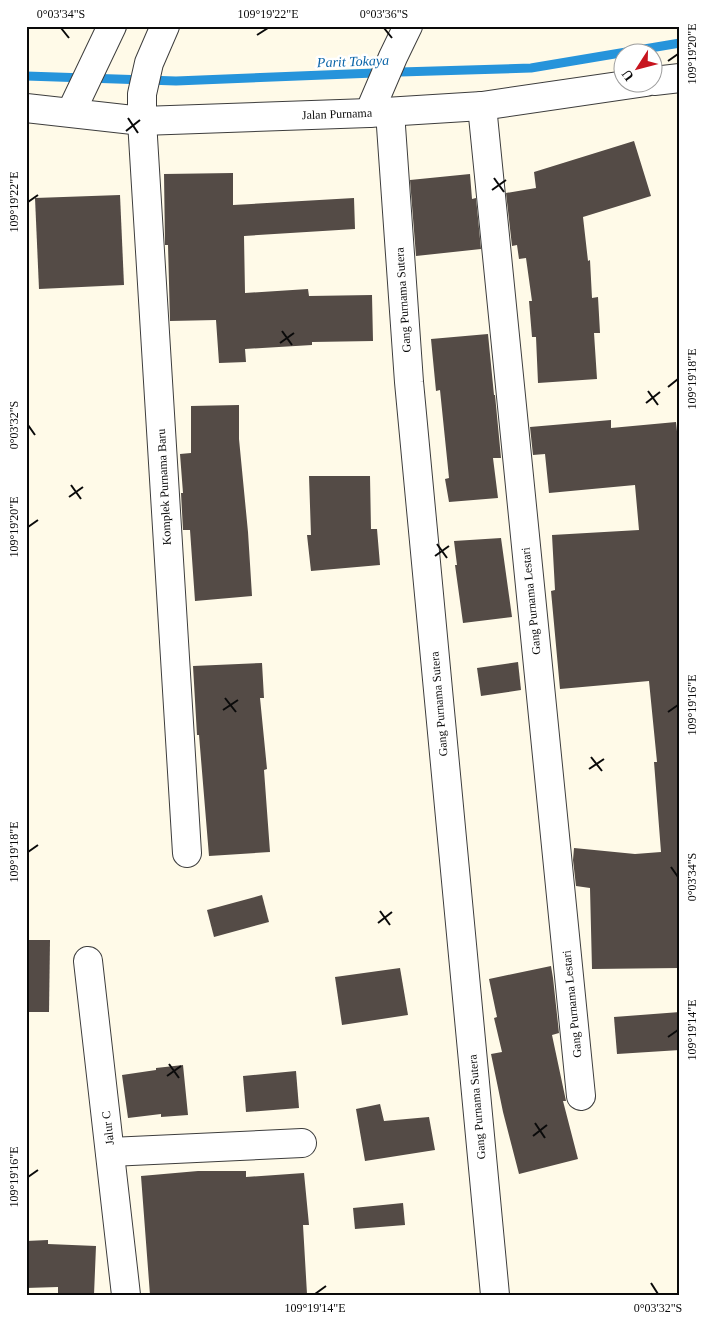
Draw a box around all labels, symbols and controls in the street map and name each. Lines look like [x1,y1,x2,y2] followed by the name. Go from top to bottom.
[37,7,85,21] text: 0°03'34"S
[237,7,299,21] text: 109°19'22"E
[360,7,408,21] text: 0°03'36"S
[685,23,699,85] text: 109°19'20"E
[614,42,664,92] north arrow
[316,53,389,70] water label: Parit Tokaya
[619,67,637,84] text: U
[302,106,373,122] street label: Jalan Purnama
[7,171,21,233] text: 109°19'22"E
[392,246,414,353] street label: Gang Purnama Sutera
[685,348,699,410] text: 109°19'18"E
[7,401,21,449] text: 0°03'32"S
[154,428,174,546] street label: Komplek Purnama Baru
[7,496,21,558] text: 109°19'20"E
[518,546,544,655] street label: Gang Purnama Lestari
[427,650,451,757] street label: Gang Purnama Sutera
[685,674,699,736] text: 109°19'16"E
[7,821,21,883] text: 109°19'18"E
[685,853,699,901] text: 0°03'34"S
[559,949,585,1058] street label: Gang Purnama Lestari
[685,999,699,1061] text: 109°19'14"E
[465,1053,489,1160] street label: Gang Purnama Sutera
[99,1110,117,1146] street label: Jalur C
[7,1146,21,1208] text: 109°19'16"E
[284,1301,346,1315] text: 109°19'14"E
[634,1301,682,1315] text: 0°03'32"S

